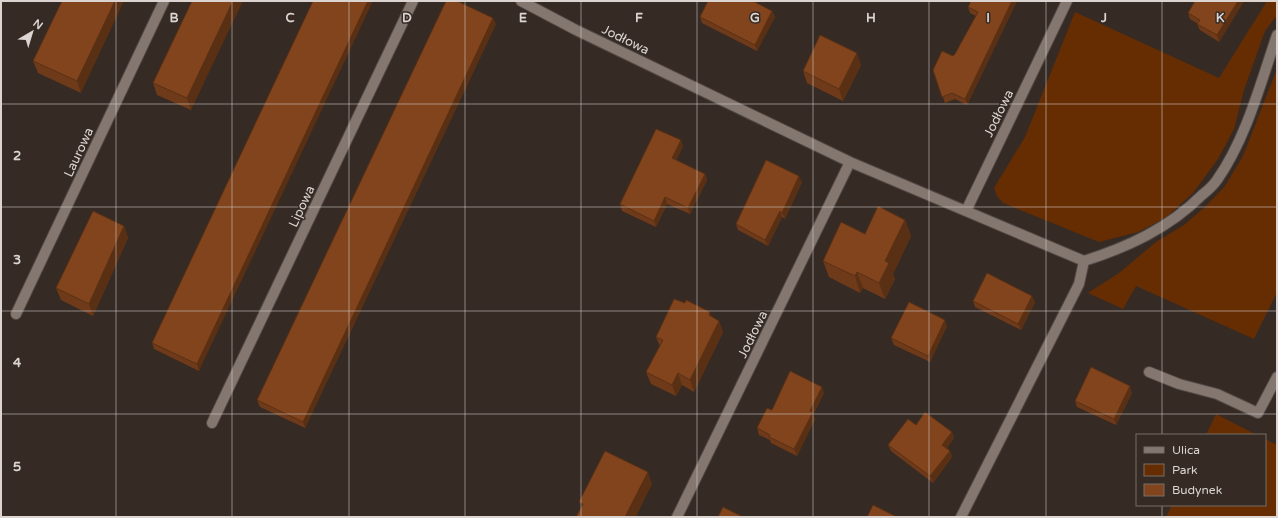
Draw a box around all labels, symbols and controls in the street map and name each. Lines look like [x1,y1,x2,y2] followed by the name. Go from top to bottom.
[169,10,179,26] text: B
[285,10,295,26] text: C
[402,10,412,26] text: D
[519,10,527,26] text: E
[635,10,643,26] text: F
[750,10,760,26] text: G
[866,10,876,26] text: H
[986,10,990,26] text: I
[1100,10,1107,26] text: J
[1216,10,1225,26] text: K
[12,12,52,52] north arrow
[30,17,45,32] text: N
[599,22,652,58] street label: Jodłowa
[981,87,1017,140] street label: Jodłowa
[61,125,97,180] street label: Laurowa
[13,148,21,164] text: 2
[285,183,319,230] street label: Lipowa
[13,252,21,268] text: 3
[735,308,771,361] street label: Jodłowa
[13,355,22,371] text: 4
[1136,434,1266,506] legend
[1172,443,1200,457] text: Ulica
[13,459,21,475] text: 5
[1172,463,1198,477] text: Park
[1172,483,1223,497] text: Budynek

